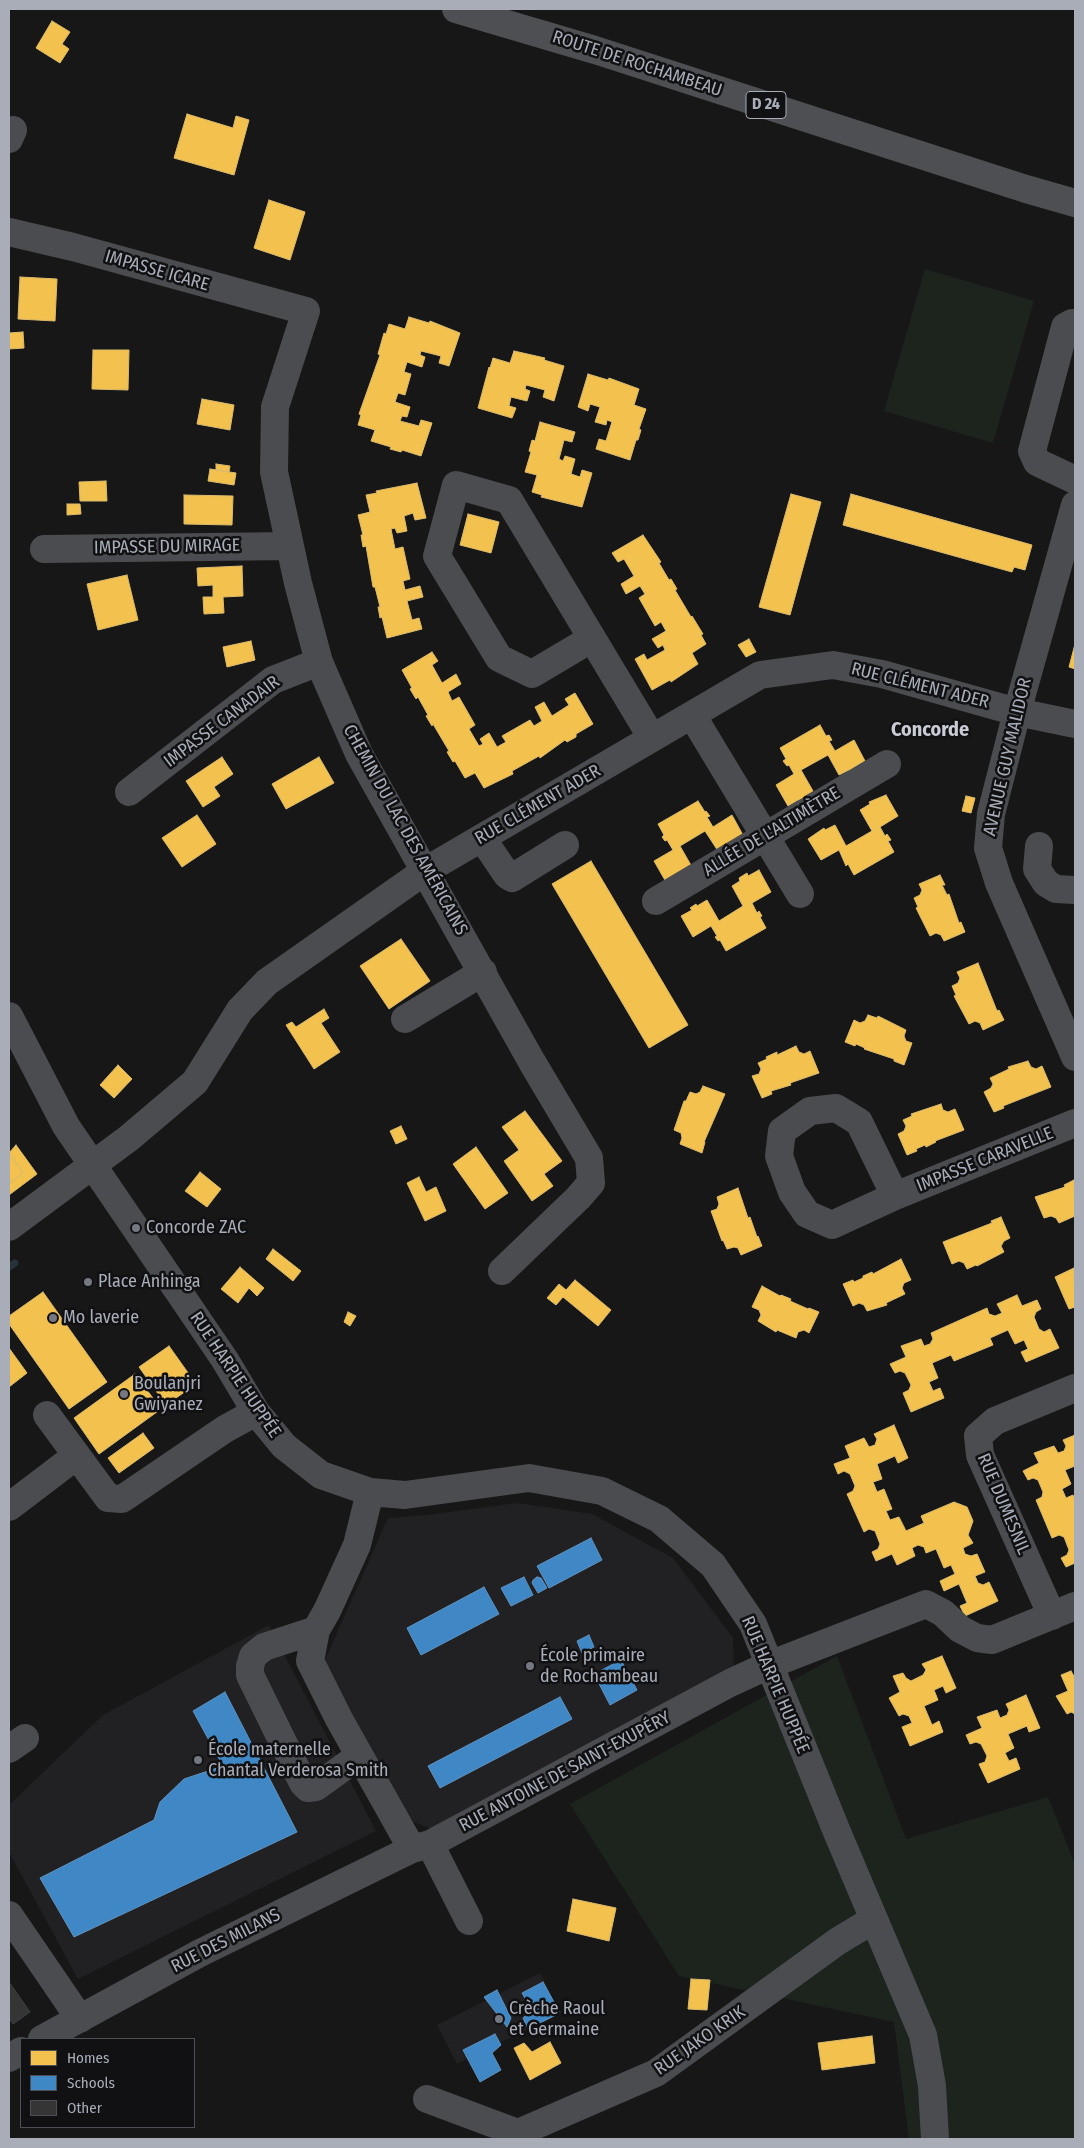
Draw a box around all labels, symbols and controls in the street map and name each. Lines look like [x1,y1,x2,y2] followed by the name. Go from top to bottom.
[549,26,725,102] street label: ROUTE DE ROCHAMBEAU
[746,92,786,118] road number: D 24
[102,246,212,296] street label: IMPASSE ICARE
[94,535,240,559] street label: IMPASSE DU MIRAGE
[849,658,991,714] street label: RUE CLÉMENT ADER
[160,672,284,772] street label: IMPASSE CANADAIR
[979,676,1037,838] street label: AVENUE GUY MALIDOR
[891,718,969,742] district label: Concorde
[338,721,472,939] street label: CHEMIN DU LAC DES AMÉRICAINS
[471,760,605,850] street label: RUE CLÉMENT ADER
[700,783,844,881] street label: ALLÉE DE L'ALTIMÈTRE
[914,1123,1056,1197] street label: IMPASSE CARAVELLE
[146,1217,246,1239] place label: Concorde ZAC
[130,1222,142,1234] marker: Concorde ZAC
[98,1271,201,1293] place label: Place Anhinga
[82,1276,94,1288] marker: Place Anhinga
[63,1307,139,1329] place label: Mo laverie
[185,1308,285,1442] street label: RUE HARPIE HUPPÉE
[47,1312,59,1324] marker: Mo laverie
[134,1373,203,1416] place label: Boulanjri Gwiyanez
[118,1388,130,1400] marker: Boulanjri Gwiyanez
[972,1450,1034,1558] street label: RUE DUMESNIL
[736,1613,814,1757] street label: RUE HARPIE HUPPÉE
[540,1645,658,1688] place label: École primaire de Rochambeau
[524,1660,536,1672] marker: École primaire de Rochambeau
[456,1707,674,1837] street label: RUE ANTOINE DE SAINT-EXUPÉRY
[208,1739,389,1782] place label: École maternelle Chantal Verderosa Smith
[192,1754,204,1766] marker: École maternelle Chantal Verderosa Smith
[168,1904,284,1978] street label: RUE DES MILANS
[509,1998,605,2040] place label: Crèche Raoul et Germaine
[651,2002,749,2080] street label: RUE JAKO KRIK
[493,2013,505,2025] marker: Crèche Raoul et Germaine
[20,2038,195,2128] legend
[67,2049,109,2067] text: Homes
[67,2074,115,2092] text: Schools
[67,2099,102,2117] text: Other

